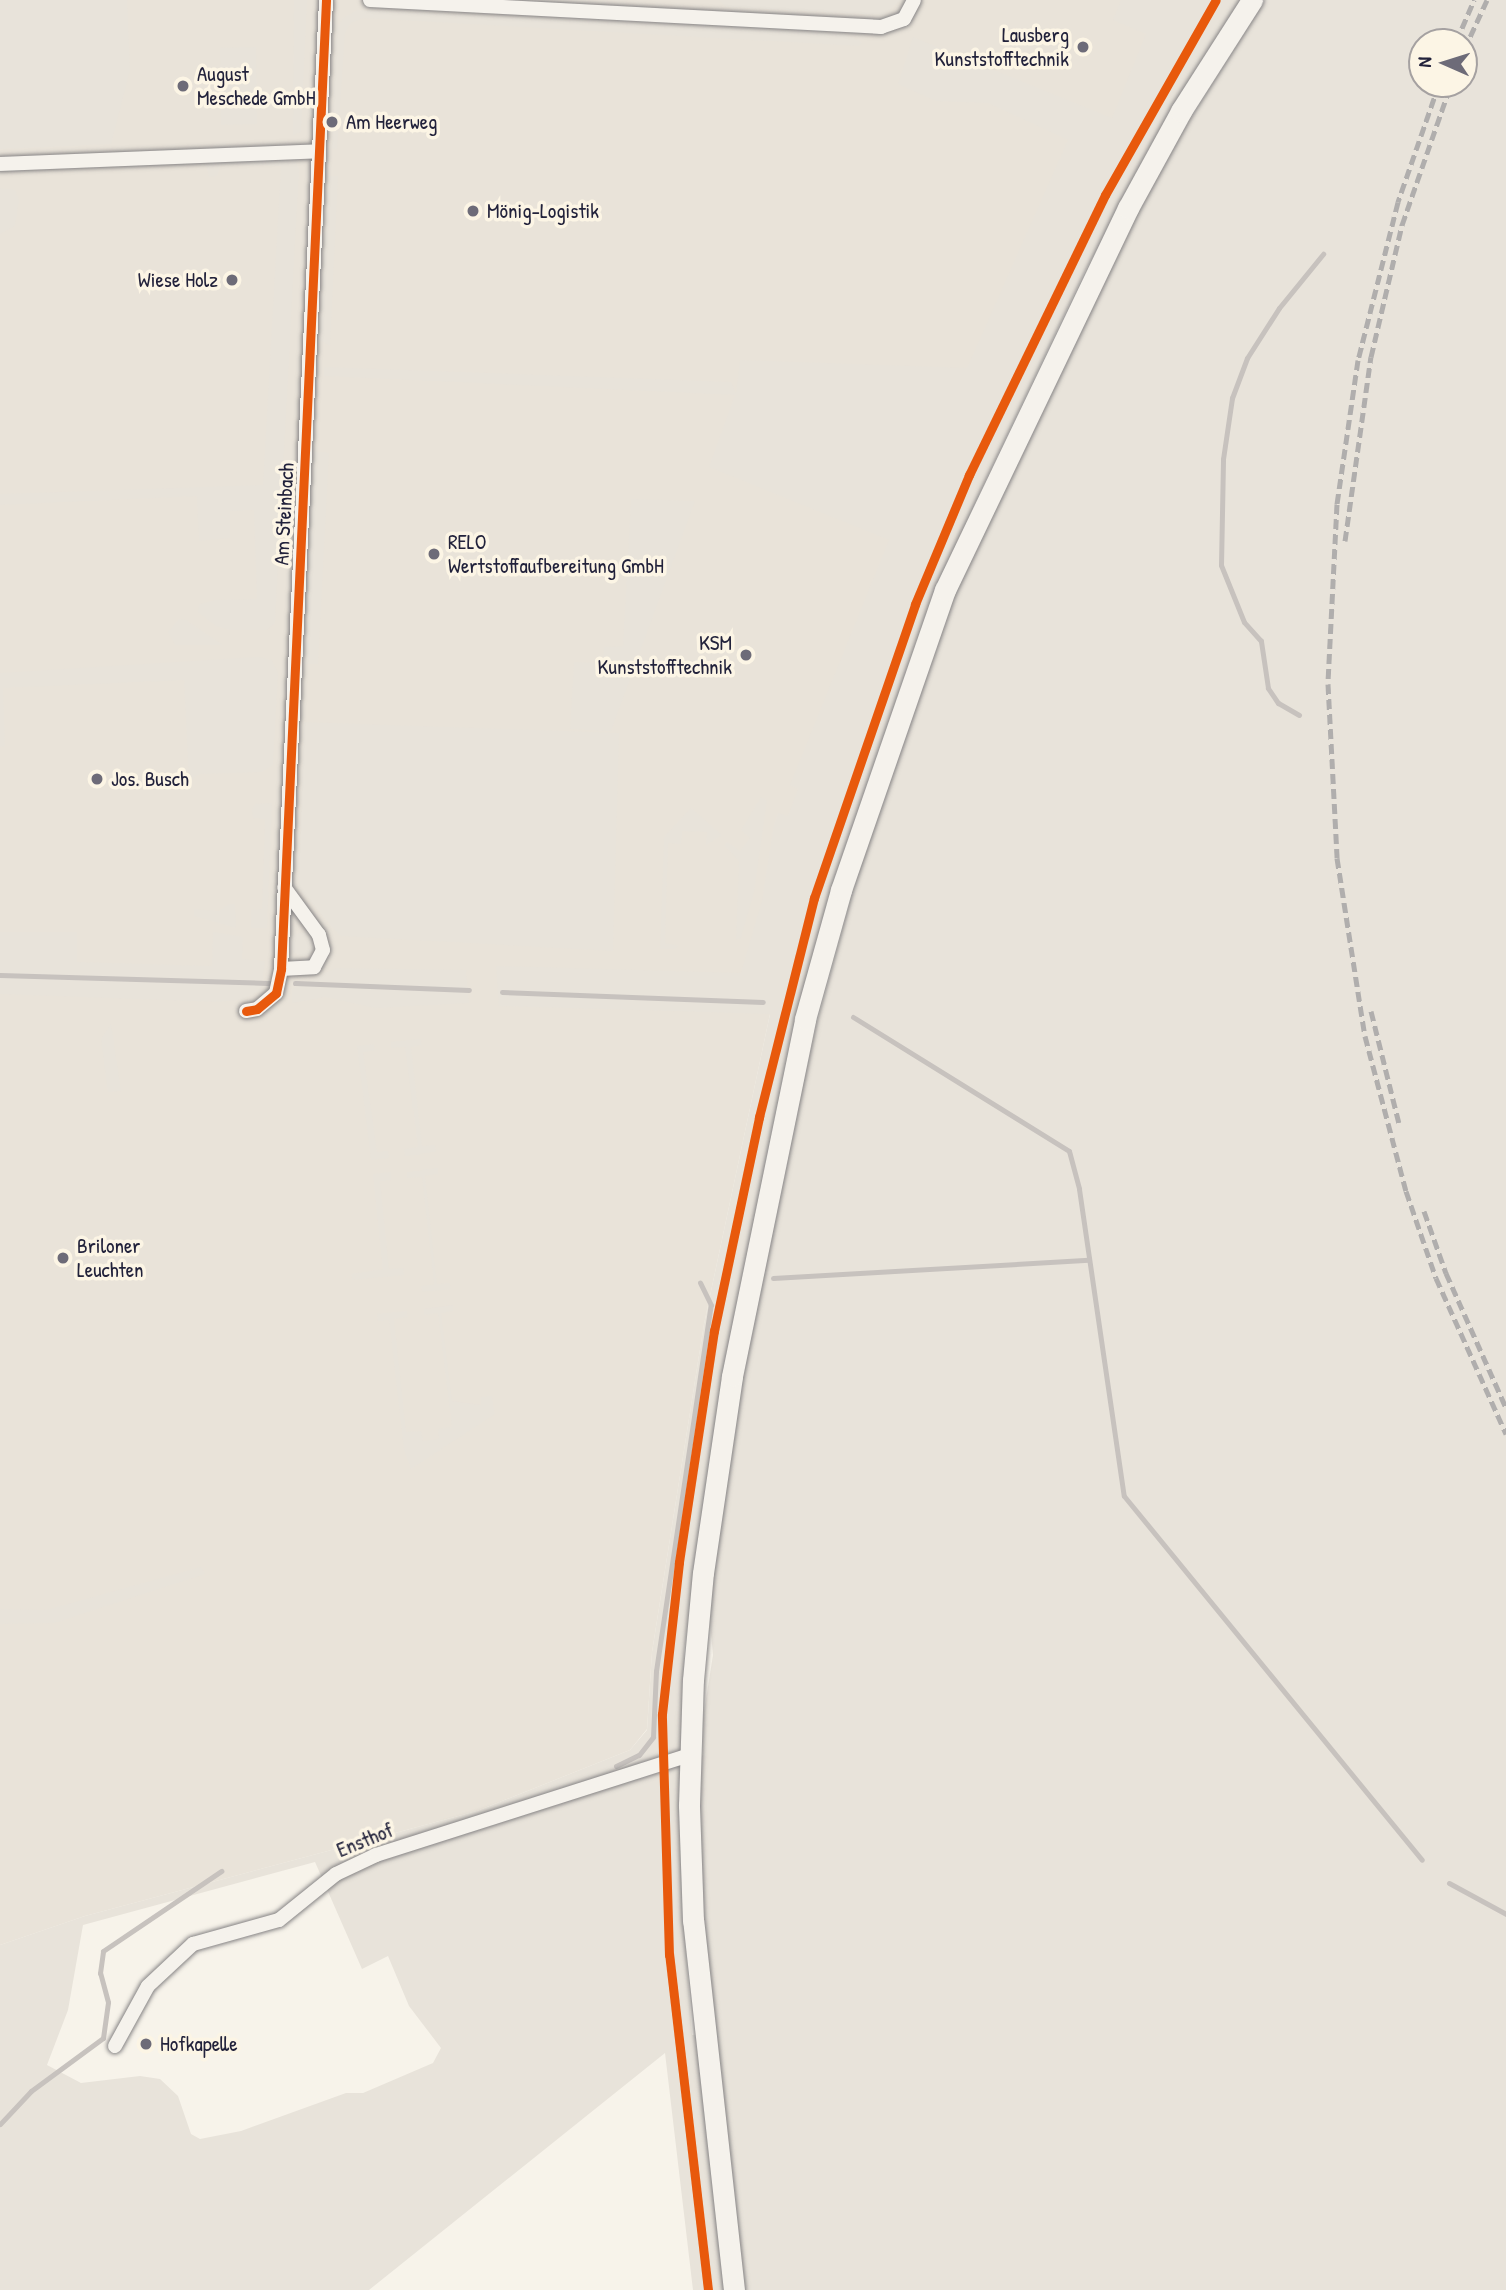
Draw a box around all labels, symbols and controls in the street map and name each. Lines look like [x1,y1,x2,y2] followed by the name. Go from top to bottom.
[935,22,1069,72] place label: Lausberg Kunststofftechnik
[1408,28,1478,98] north arrow
[1075,39,1091,55] marker: Lausberg Kunststofftechnik
[1411,56,1437,68] text: N
[197,61,315,111] place label: August Meschede GmbH
[175,78,191,94] marker: August Meschede GmbH
[346,109,437,135] place label: Am Heerweg
[324,114,340,130] marker: Am Heerweg
[487,198,599,224] place label: Mönig-Logistik
[465,203,481,219] marker: Mönig-Logistik
[138,267,218,293] place label: Wiese Holz
[224,272,240,288] marker: Wiese Holz
[269,462,299,566] street label: Am Steinbach
[448,529,664,579] place label: RELO Wertstoffaufbereitung GmbH
[426,546,442,562] marker: RELO Wertstoffaufbereitung GmbH
[598,630,732,680] place label: KSM Kunststofftechnik
[738,647,754,663] marker: KSM Kunststofftechnik
[111,766,189,792] place label: Jos. Busch
[89,771,105,787] marker: Jos. Busch
[77,1233,144,1283] place label: Briloner Leuchten
[55,1250,71,1266] marker: Briloner Leuchten
[333,1817,397,1863] street label: Ensthof
[160,2031,238,2057] place label: Hofkapelle
[138,2036,154,2052] marker: Hofkapelle

